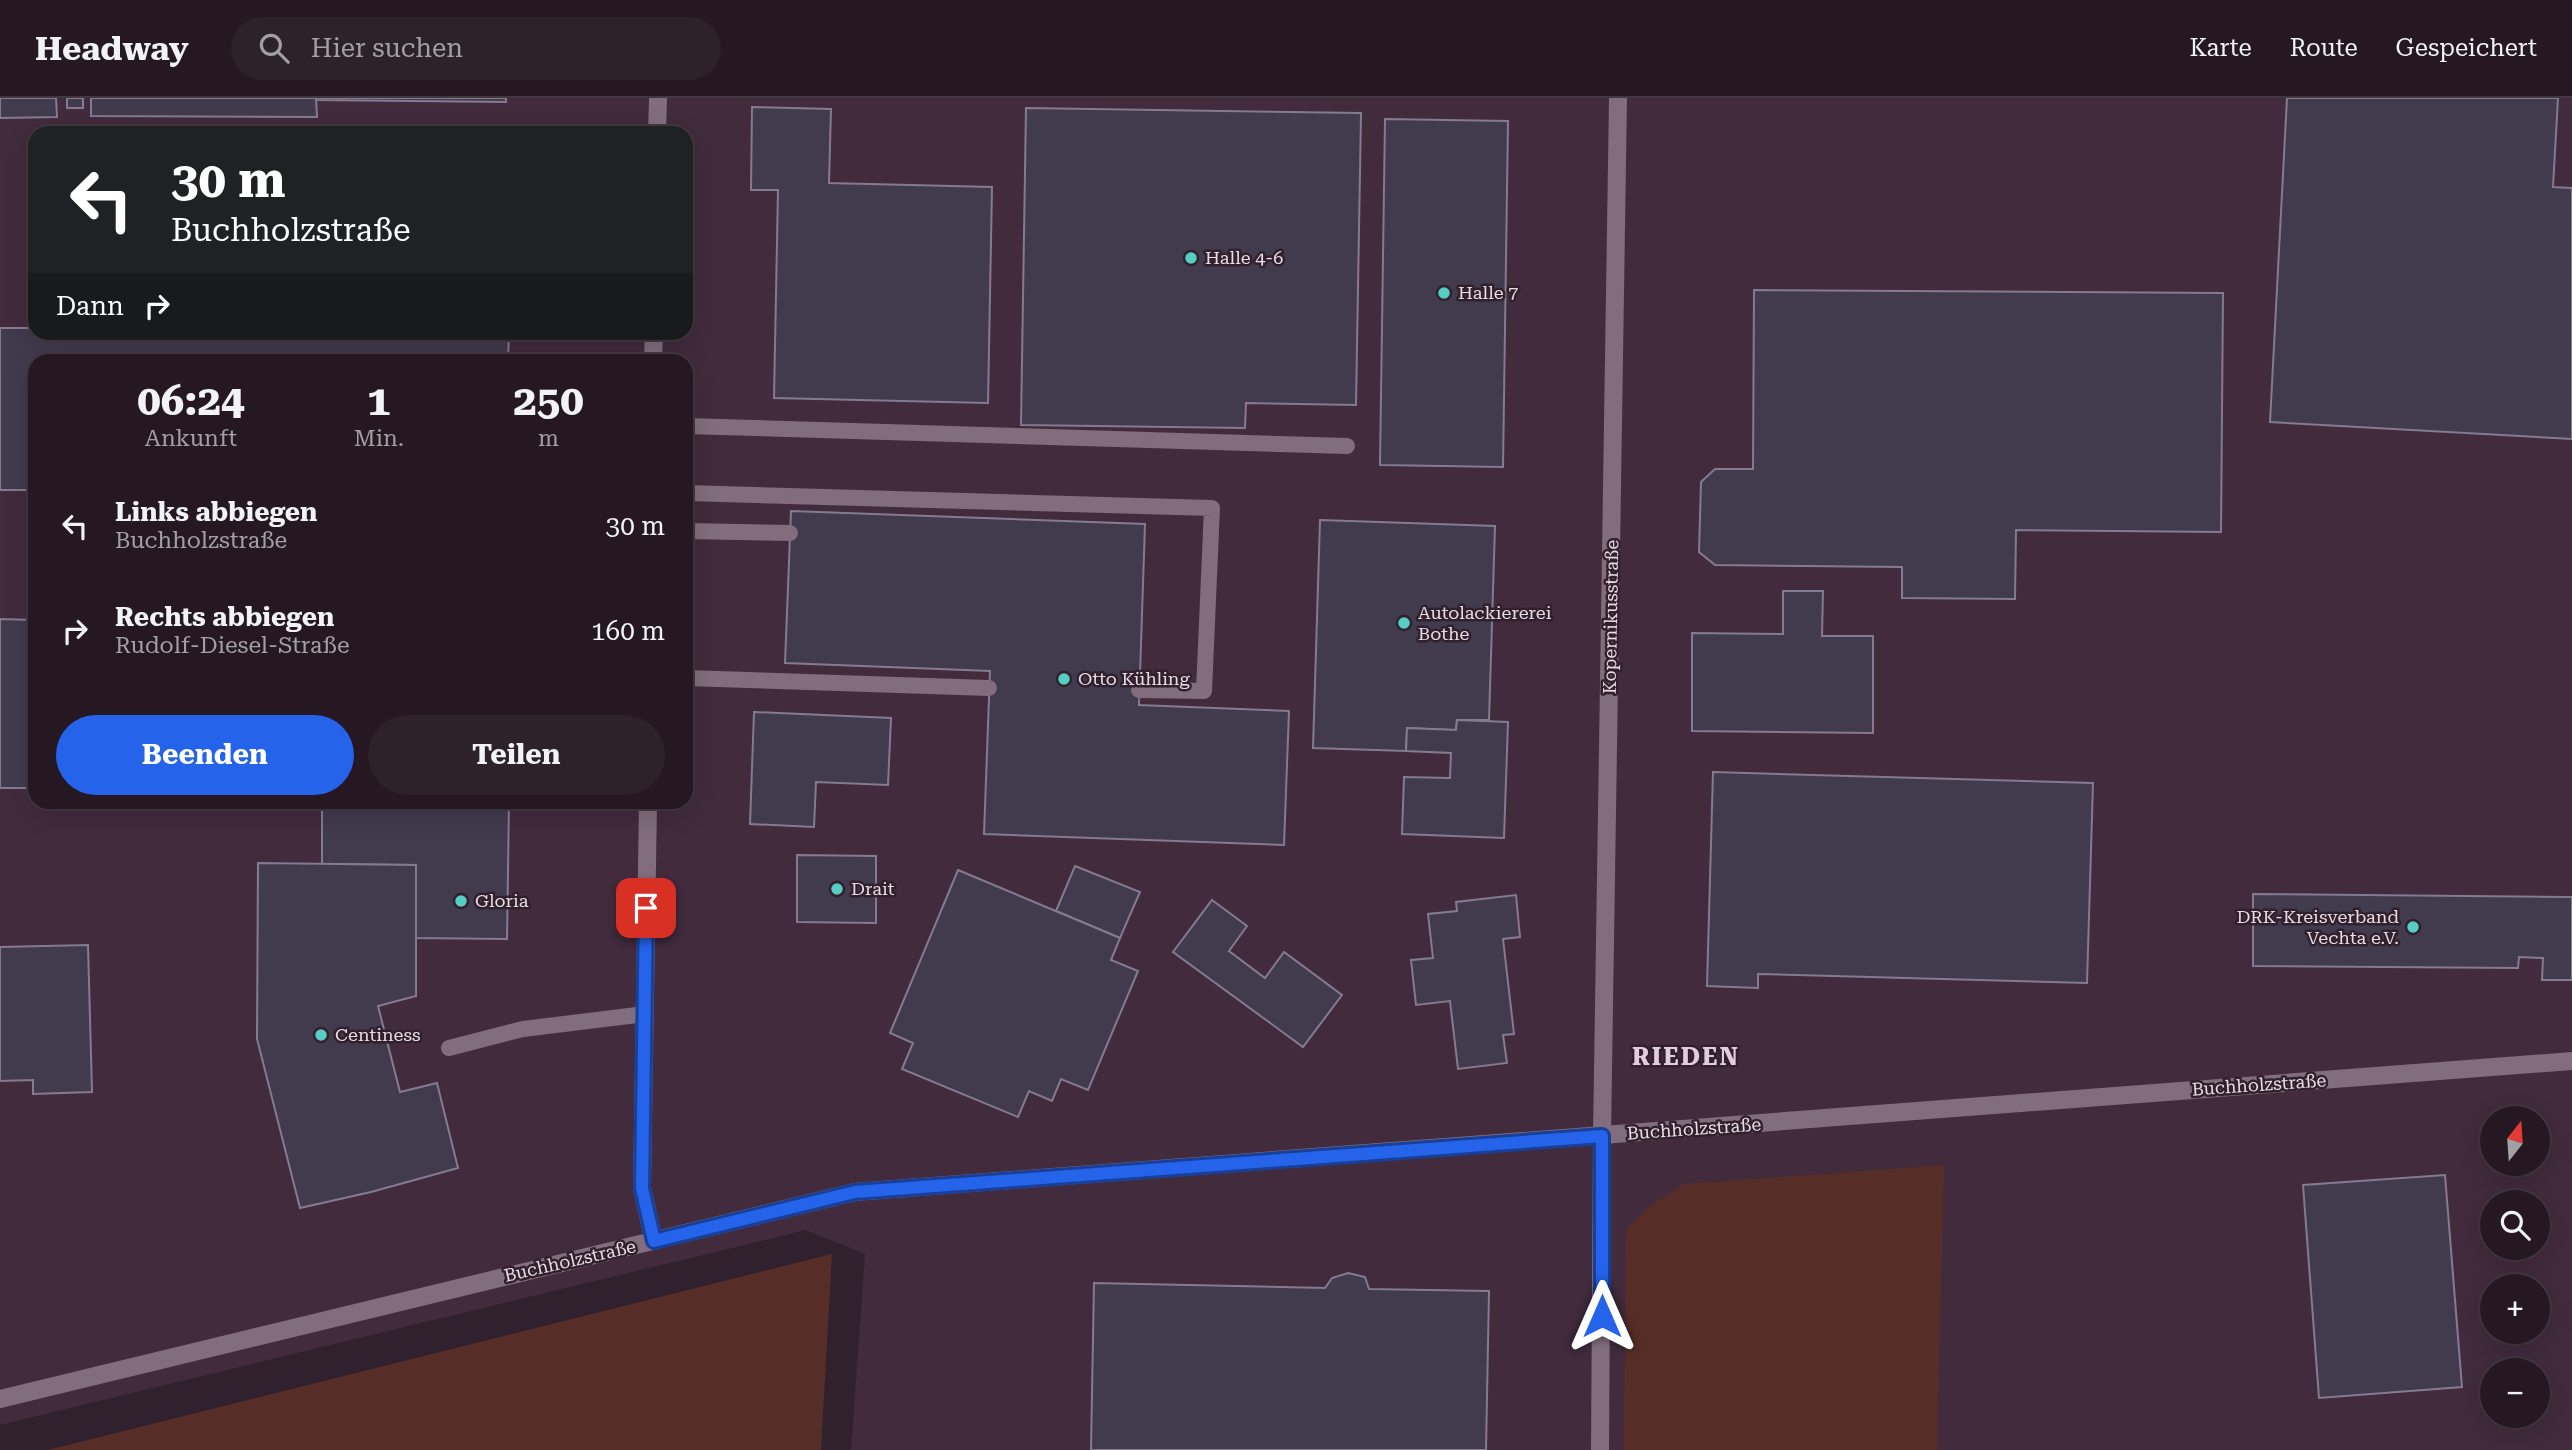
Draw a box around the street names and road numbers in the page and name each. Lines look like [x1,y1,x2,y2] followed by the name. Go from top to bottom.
[1599,539,1622,694] street label: Kopernikusstraße
[2191,1069,2327,1100] street label: Buchholzstraße
[1626,1113,1762,1144] street label: Buchholzstraße
[502,1235,638,1286] street label: Buchholzstraße

